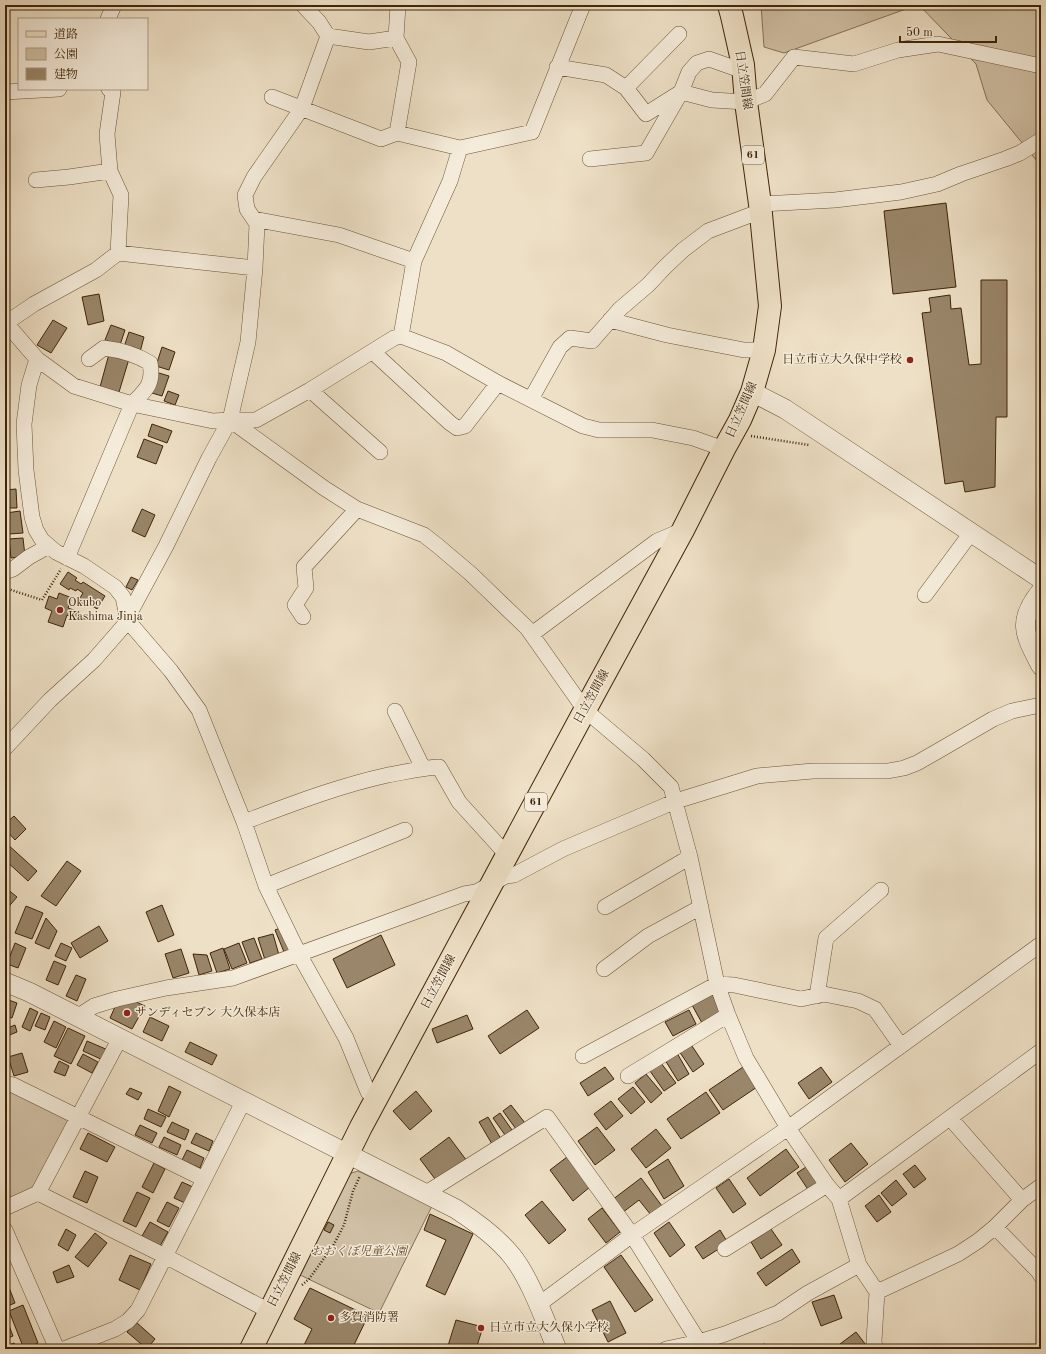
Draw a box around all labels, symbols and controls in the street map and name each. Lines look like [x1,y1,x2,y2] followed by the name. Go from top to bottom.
[18,18,148,90] legend
[900,18,996,44] scale bar
[906,26,933,39] text: 50 m
[54,27,78,41] text: 道路
[54,48,78,61] text: 公園
[733,49,755,111] street label: 日立笠間線
[54,67,78,81] text: 建物
[742,146,764,164] road number: 61
[782,352,902,366] place label: 日立市立大久保中学校
[905,355,915,365] marker: 日立市立大久保中学校
[722,379,760,440] street label: 日立笠間線
[68,597,143,623] place label: Okubo Kashima Jinja
[55,605,65,615] marker: Okubo Kashima Jinja
[570,667,612,726] street label: 日立笠間線
[525,793,547,811] road number: 61
[418,952,458,1011] street label: 日立笠間線
[135,1005,280,1019] place label: サンディセブン 大久保本店
[122,1008,132,1018] marker: サンディセブン 大久保本店
[311,1244,409,1258] park label: おおくぼ児童公園
[264,1250,304,1309] street label: 日立笠間線
[339,1310,399,1324] place label: 多賀消防署
[326,1313,336,1323] marker: 多賀消防署
[489,1320,609,1334] place label: 日立市立大久保小学校
[476,1323,486,1333] marker: 日立市立大久保小学校

